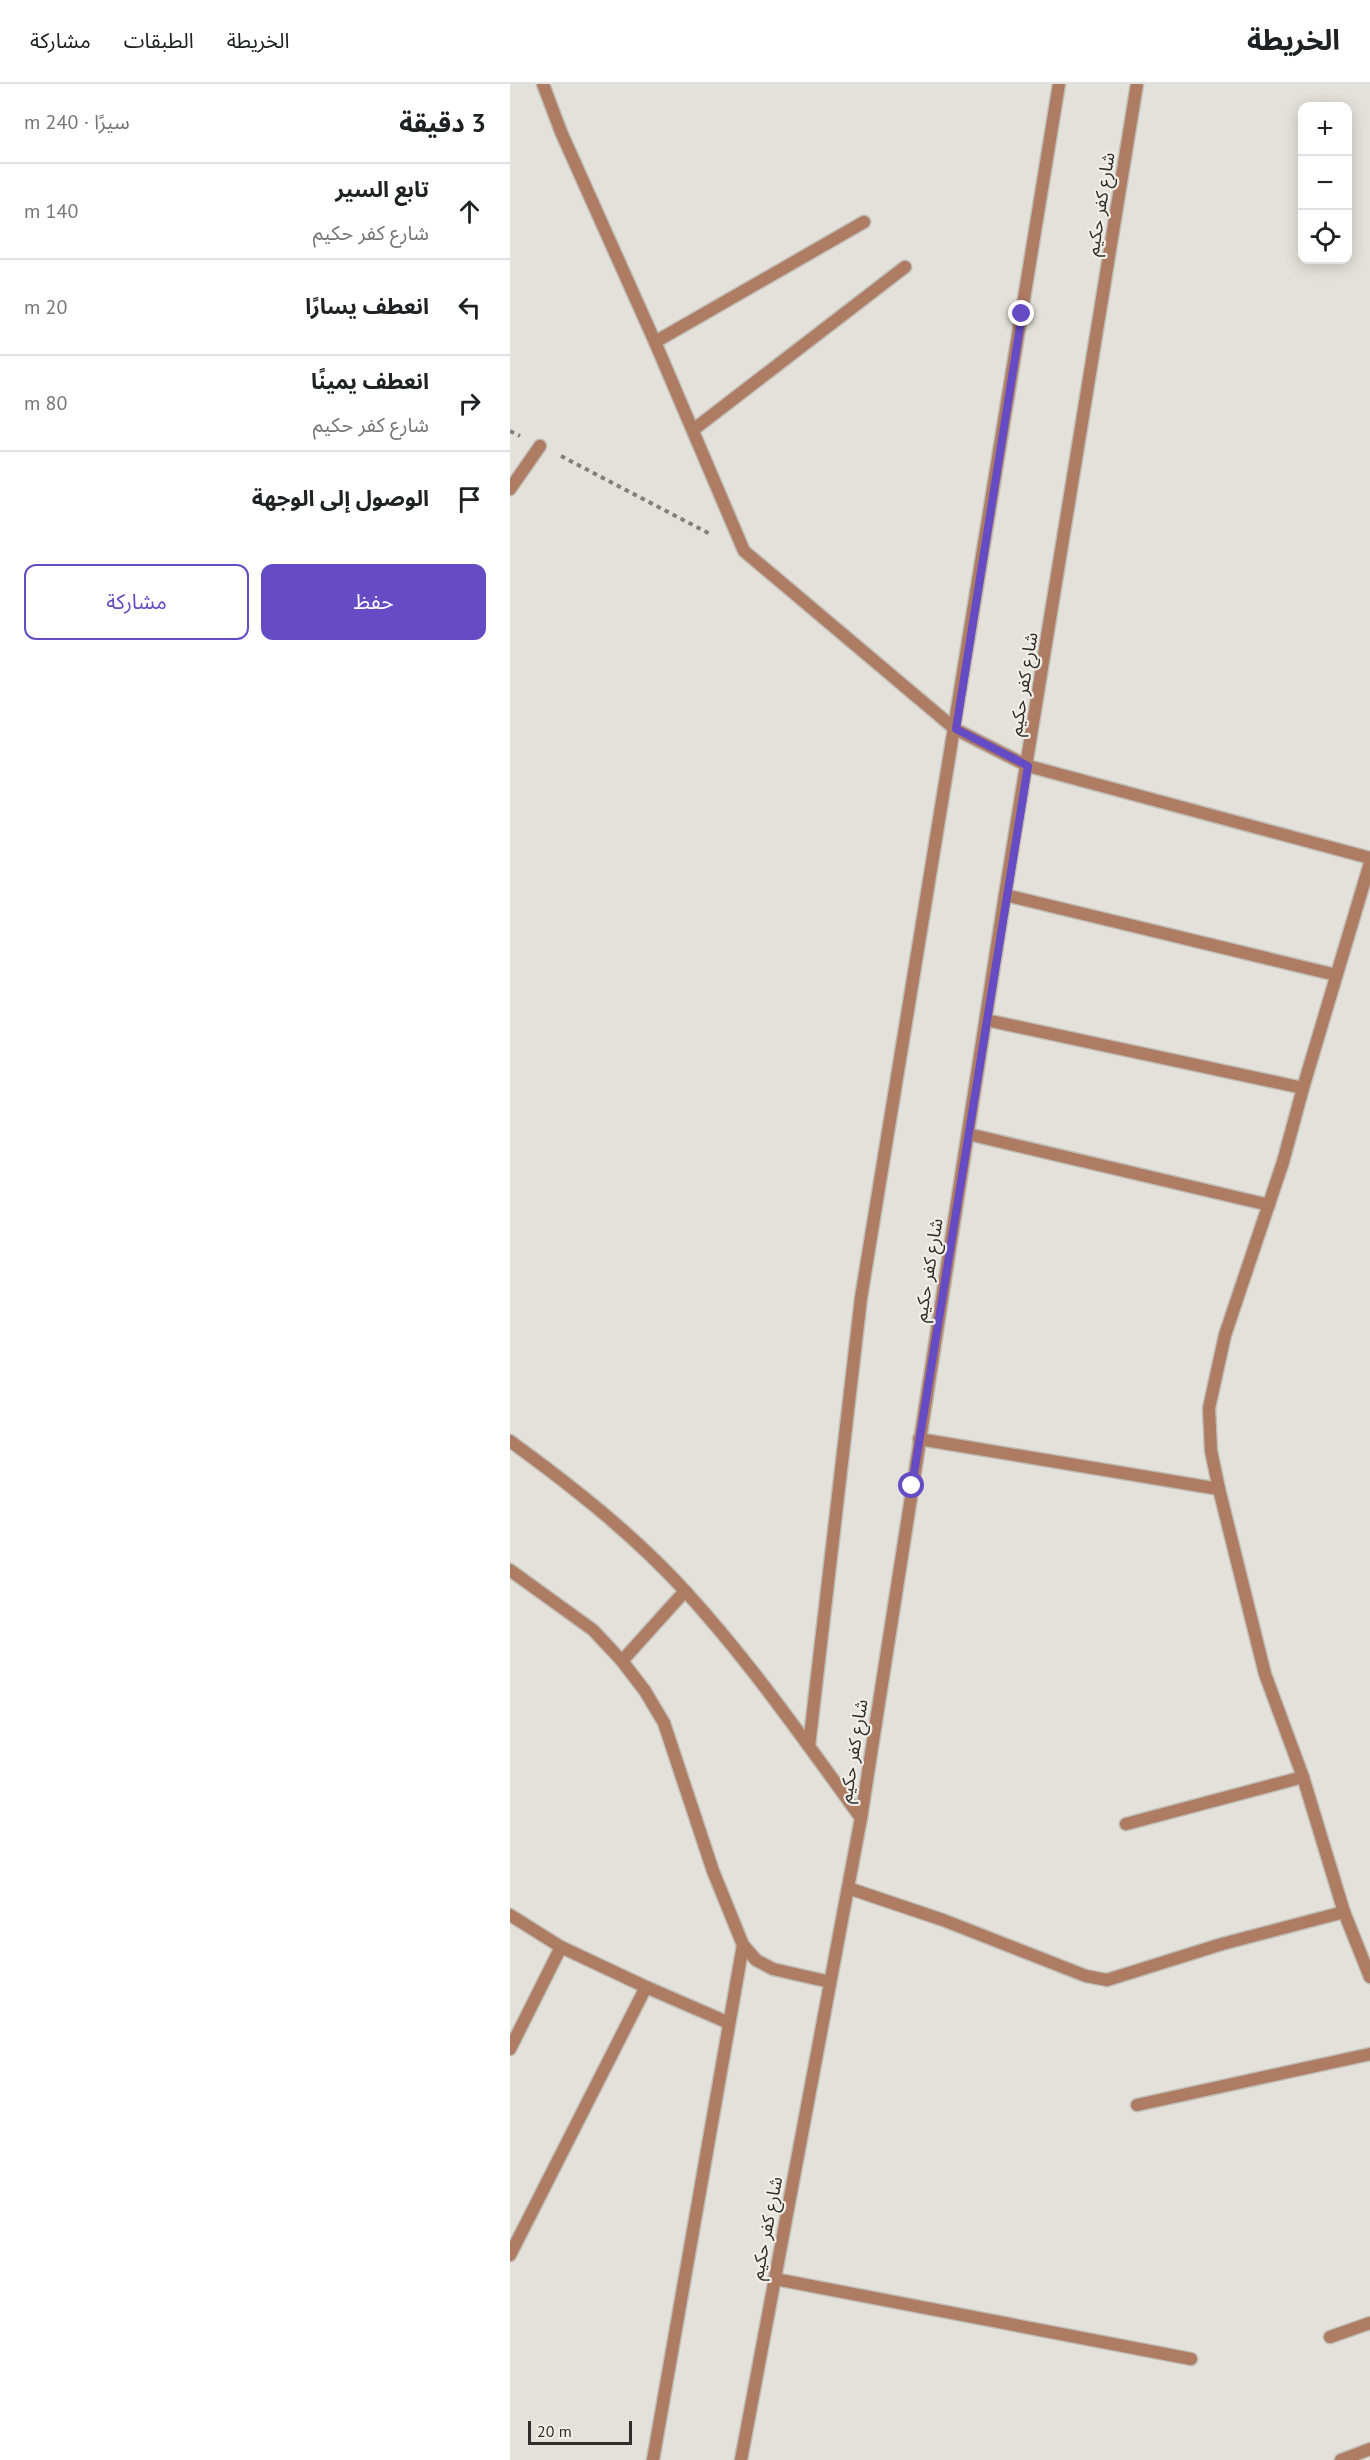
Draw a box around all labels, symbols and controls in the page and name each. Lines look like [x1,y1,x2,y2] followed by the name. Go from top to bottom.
[1247,21,1340,58] text: الخريطة
[30,27,91,54] text: مشاركة
[124,27,194,54] text: الطبقات
[227,27,290,54] text: الخريطة
[1298,102,1352,264] map controls
[1298,102,1352,156] button: +
[399,106,486,139] text: 3 دقيقة
[24,109,130,135] text: سيرًا · 240 m
[1080,150,1123,258] street label: شارع كفر حكيم
[1298,156,1352,210] button: −
[335,175,429,203] text: تابع السير
[453,195,486,228] icon: ahead
[24,198,78,224] text: 140 m
[1298,210,1352,264] button: locate
[313,220,429,246] text: شارع كفر حكيم
[453,291,486,324] icon: left
[305,292,429,320] text: انعطف يسارًا
[24,294,67,320] text: 20 m
[1008,300,1034,326] route end
[311,367,429,395] text: انعطف يمينًا
[453,387,486,420] icon: right
[24,390,67,416] text: 80 m
[313,412,429,438] text: شارع كفر حكيم
[453,483,486,516] icon: arrive
[252,484,429,512] text: الوصول إلى الوجهة
[24,564,249,640] button: مشاركة
[261,564,486,640] button: حفظ
[1003,630,1046,738] street label: شارع كفر حكيم
[908,1216,951,1324] street label: شارع كفر حكيم
[898,1472,924,1498] route start
[833,1697,876,1805] street label: شارع كفر حكيم
[745,2174,790,2282] street label: شارع كفر حكيم
[528,2418,632,2446] scale bar
[537,2421,572,2441] text: 20 m

